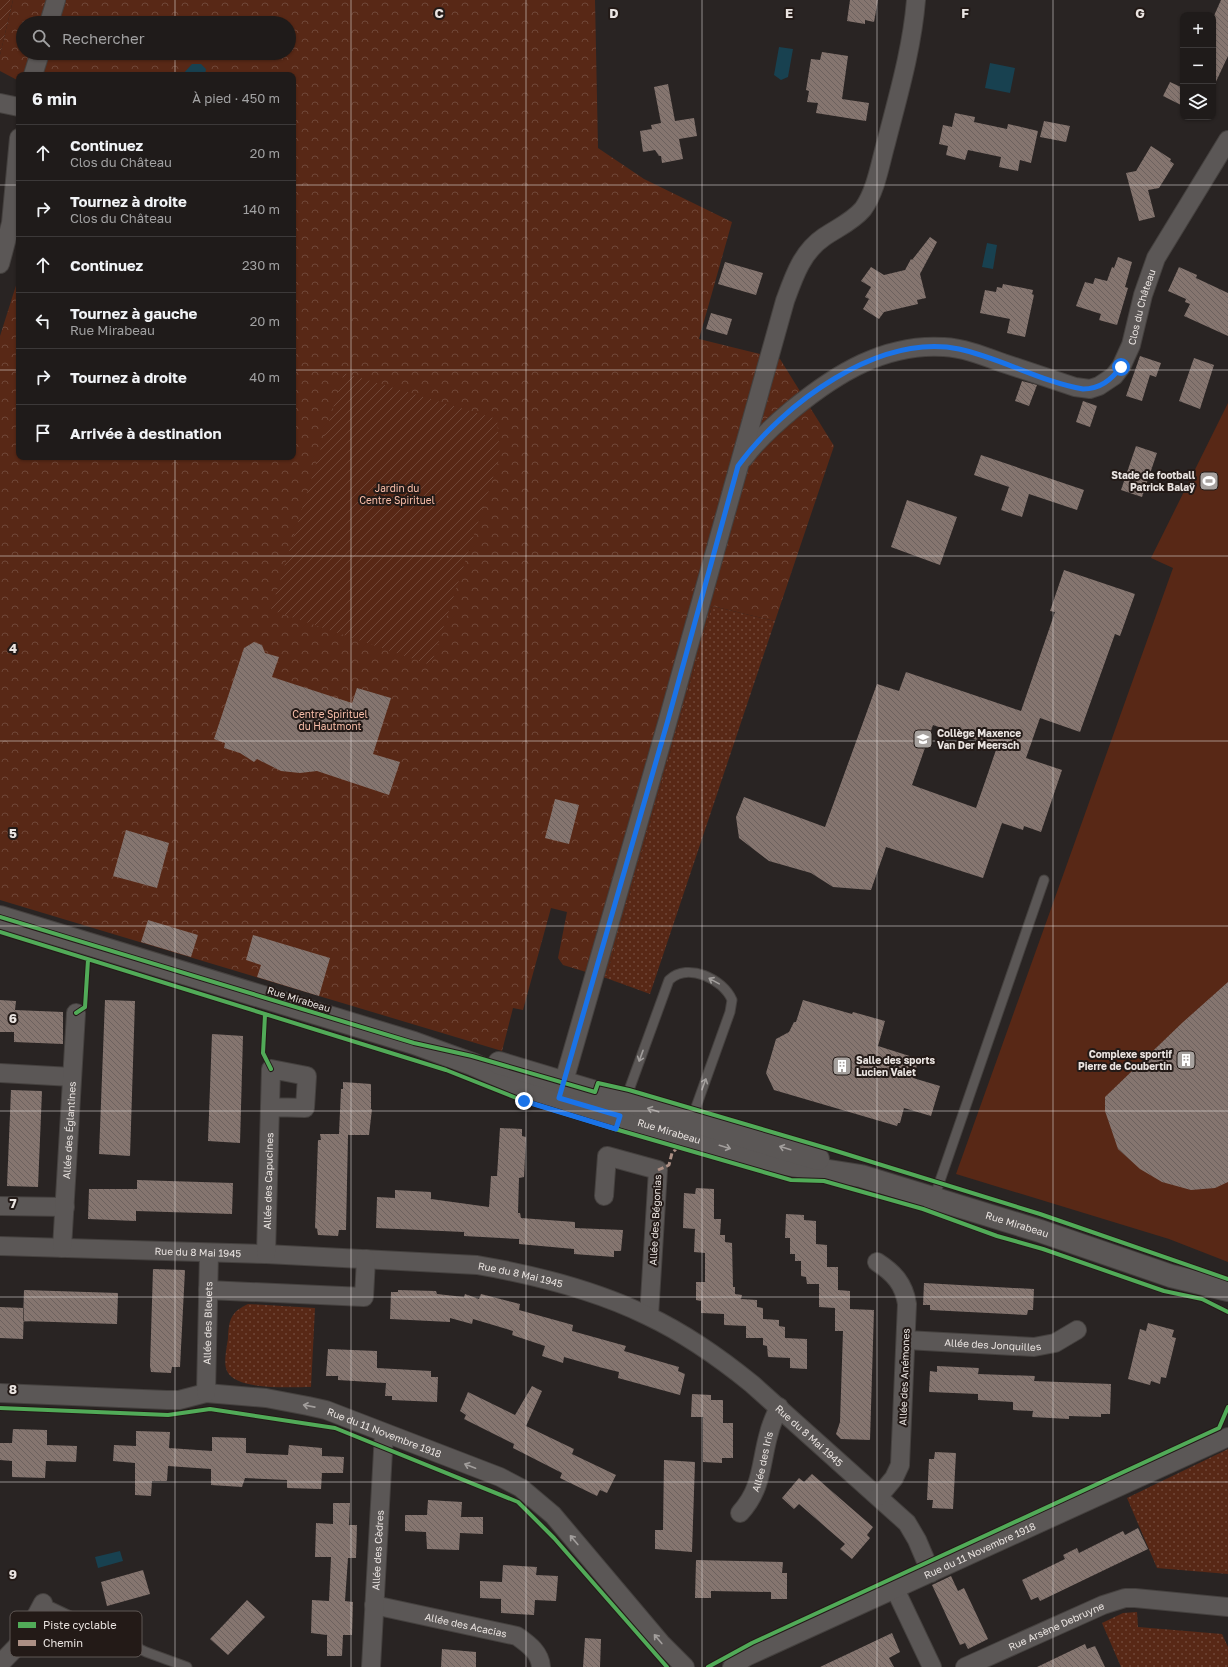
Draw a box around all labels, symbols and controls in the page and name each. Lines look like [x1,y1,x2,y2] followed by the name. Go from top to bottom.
[434,5,444,21] text: C
[609,5,619,21] text: D
[785,5,793,21] text: E
[961,5,969,21] text: F
[1135,5,1145,21] text: G
[1180,12,1216,120] map controls
[1180,12,1216,48] button: +
[16,16,296,60] search box
[30,27,52,49] icon: search
[62,29,145,47] text: Rechercher
[1180,48,1216,84] button: −
[1180,84,1216,120] button: layers
[32,88,77,109] text: 6 min
[192,90,280,106] text: À pied · 450 m
[70,136,143,154] text: Continuez
[32,142,54,164] icon: ahead
[250,145,280,161] text: 20 m
[70,154,172,170] text: Clos du Château
[70,192,187,210] text: Tournez à droite
[32,198,54,220] icon: right
[243,201,280,217] text: 140 m
[70,210,172,226] text: Clos du Château
[32,254,54,276] icon: ahead
[70,256,143,274] text: Continuez
[242,257,280,273] text: 230 m
[1125,267,1158,346] street label: Clos du Château
[70,304,197,322] text: Tournez à gauche
[32,310,54,332] icon: left
[250,313,280,329] text: 20 m
[70,322,155,338] text: Rue Mirabeau
[1112,358,1130,376] route start
[32,366,54,388] icon: right
[70,368,187,386] text: Tournez à droite
[249,369,280,385] text: 40 m
[32,422,54,444] icon: arrive
[70,424,222,442] text: Arrivée à destination
[1111,469,1196,493] place label: Stade de football Patrick Balaÿ
[1198,470,1220,492] sports icon: Stade de football Patrick Balaÿ
[359,482,435,506] park label: Jardin du Centre Spirituel
[9,640,17,656] text: 4
[292,708,368,732] park label: Centre Spirituel du Hautmont
[937,727,1021,751] place label: Collège Maxence Van Der Meersch
[912,728,934,750] school or university icon: Collège Maxence Van Der Meersch
[9,825,17,841] text: 5
[708,976,720,984] one-way arrow
[266,984,332,1014] street label: Rue Mirabeau
[9,1010,17,1026] text: 6
[1078,1048,1172,1072] place label: Complexe sportif Pierre de Coubertin
[1175,1049,1197,1071] building icon: Complexe sportif Pierre de Coubertin
[637,1050,645,1062] one-way arrow
[856,1054,936,1078] place label: Salle des sports Lucien Valet
[831,1055,853,1077] building icon: Salle des sports Lucien Valet
[700,1079,708,1091] one-way arrow
[60,1081,78,1179] street label: Allée des Églantines
[515,1092,533,1110] route end
[648,1105,660,1113] one-way arrow
[636,1116,702,1146] street label: Rue Mirabeau
[261,1132,275,1230] street label: Allée des Capucines
[718,1144,731,1151] one-way arrow
[779,1144,792,1151] one-way arrow
[647,1174,663,1266] street label: Allée des Bégonias
[9,1195,17,1211] text: 7
[984,1209,1050,1240] street label: Rue Mirabeau
[154,1245,242,1259] street label: Rue du 8 Mai 1945
[477,1259,565,1290] street label: Rue du 8 Mai 1945
[201,1281,214,1365] street label: Allée des Bleuets
[896,1328,912,1426] street label: Allée des Anémones
[944,1336,1042,1353] street label: Allée des Jonquilles
[9,1381,17,1397] text: 8
[303,1402,316,1410] one-way arrow
[773,1402,846,1469] street label: Rue du 8 Mai 1945
[325,1405,443,1460] street label: Rue du 11 Novembre 1918
[749,1430,775,1494] street label: Allée des Iris
[465,1461,477,1469] one-way arrow
[369,1510,386,1591] street label: Allée des Cèdres
[922,1520,1037,1581] street label: Rue du 11 Novembre 1918
[570,1534,579,1545] one-way arrow
[9,1566,17,1582] text: 9
[1006,1599,1106,1653] street label: Rue Arsène Debruyne
[424,1610,508,1640] street label: Allée des Acacias
[10,1611,142,1657] legend
[43,1618,117,1631] text: Piste cyclable
[653,1634,662,1645] one-way arrow
[43,1636,83,1649] text: Chemin

